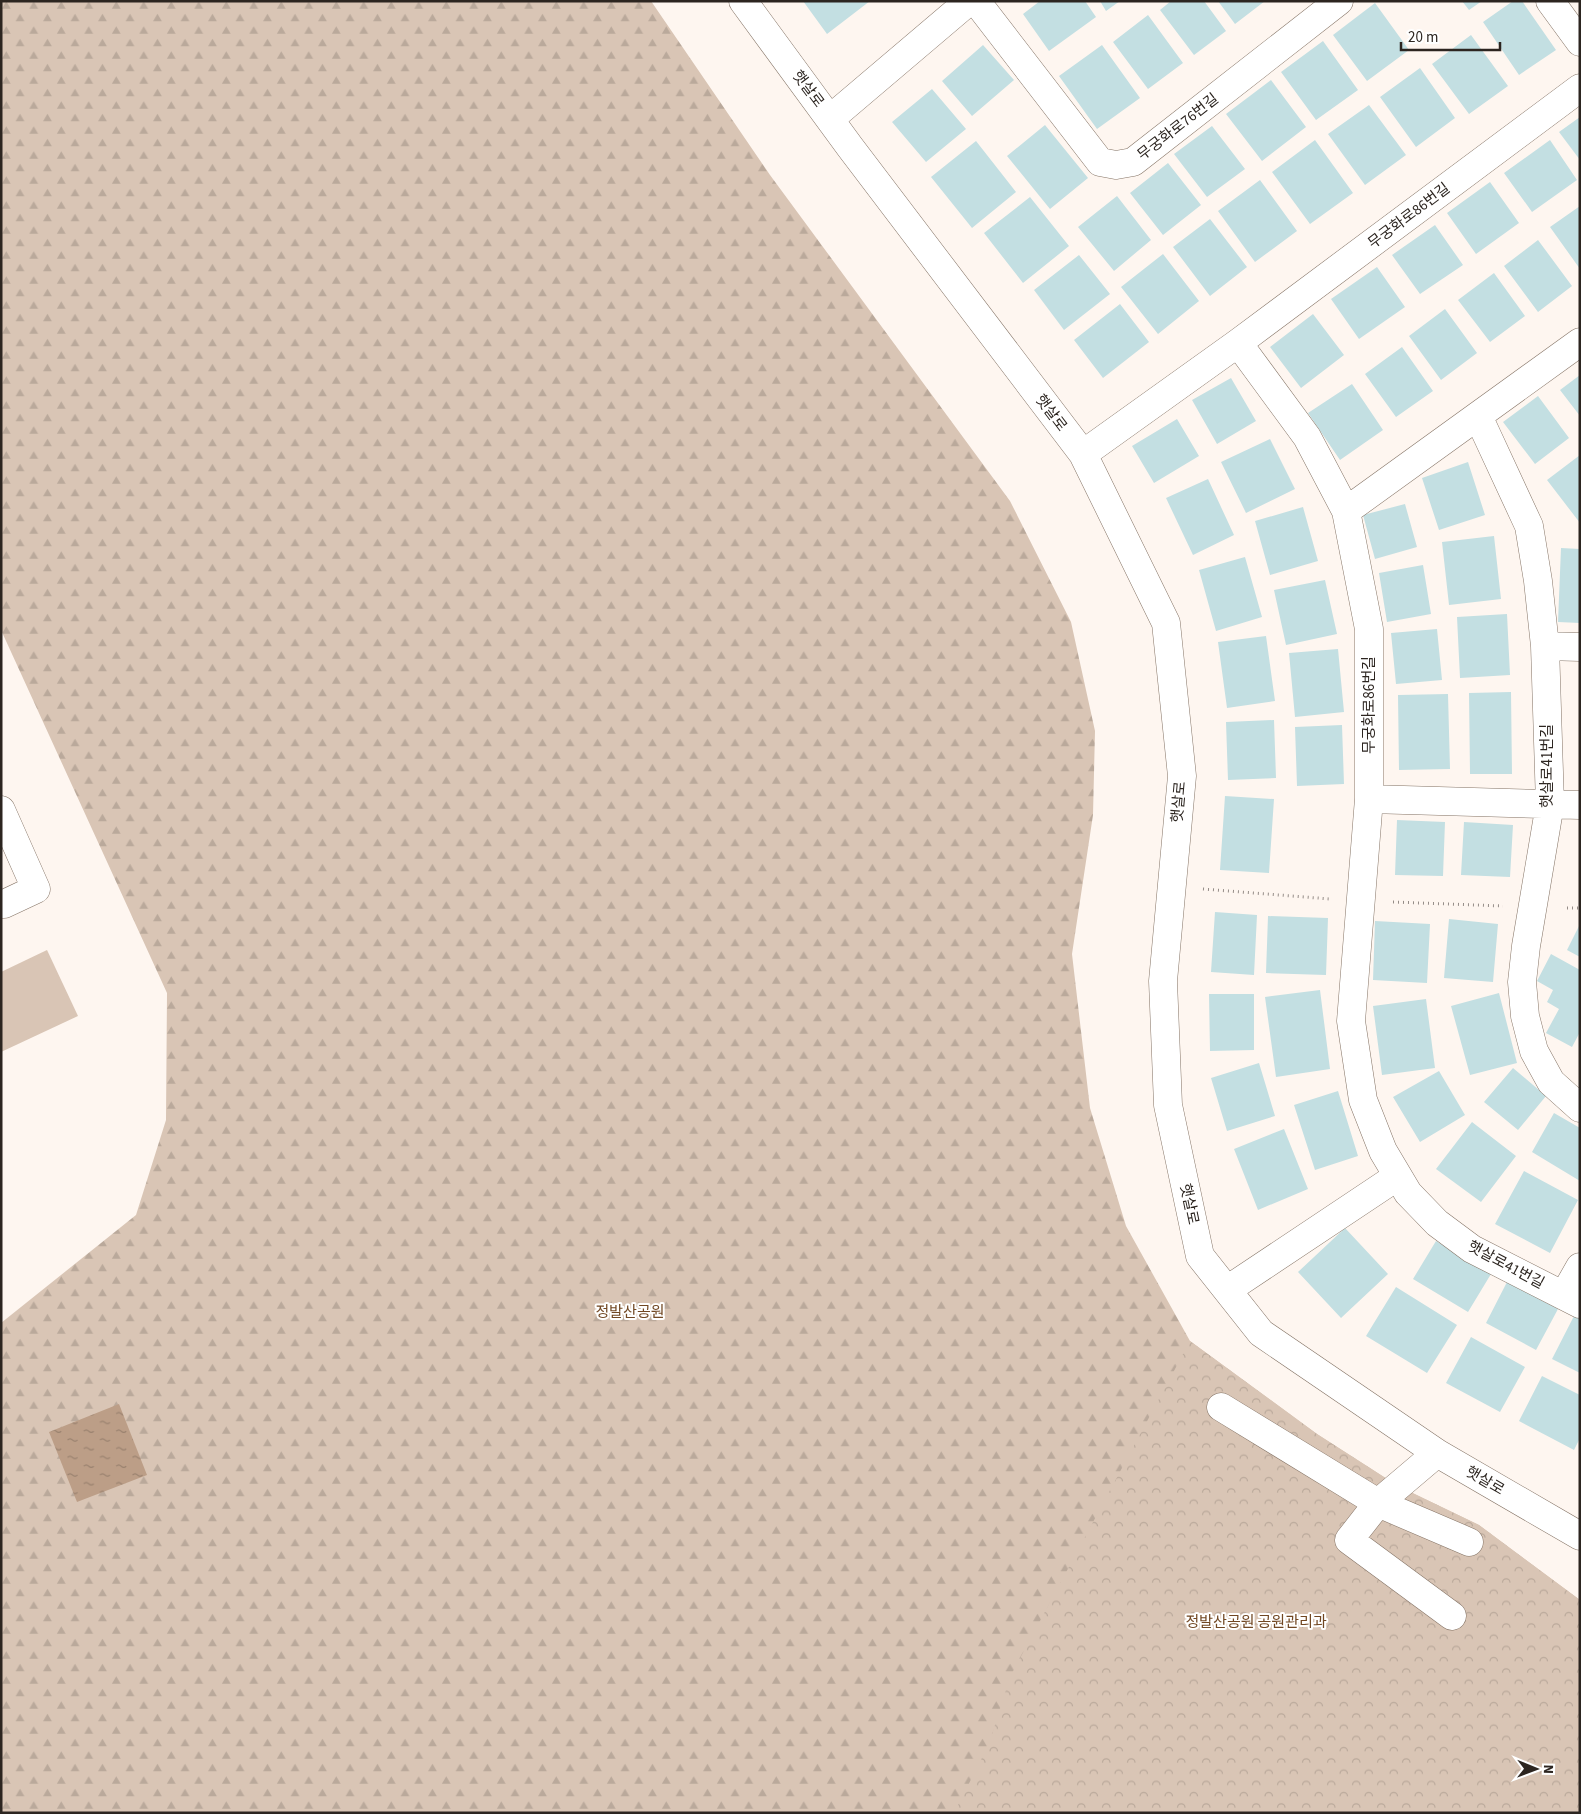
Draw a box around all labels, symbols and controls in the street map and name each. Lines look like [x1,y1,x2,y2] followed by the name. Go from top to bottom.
[1401,20,1500,52] scale bar
[1408,27,1438,48] text: 20 m
[787,66,829,112] street label: 햇살로
[1133,89,1223,165] street label: 무궁화로76번길
[1364,178,1454,254] street label: 무궁화로86번길
[1030,390,1072,436] street label: 햇살로
[1359,656,1380,754] street label: 무궁화로86번길
[1537,724,1558,808] street label: 햇살로41번길
[1167,780,1191,824] street label: 햇살로
[1174,1182,1204,1226] street label: 햇살로
[1464,1236,1548,1294] street label: 햇살로41번길
[595,1302,665,1323] park label: 정발산공원
[1462,1462,1508,1500] street label: 햇살로
[1185,1612,1327,1633] park label: 정발산공원 공원관리과
[1511,1744,1561,1794] north arrow
[1538,1764,1558,1774] text: N

